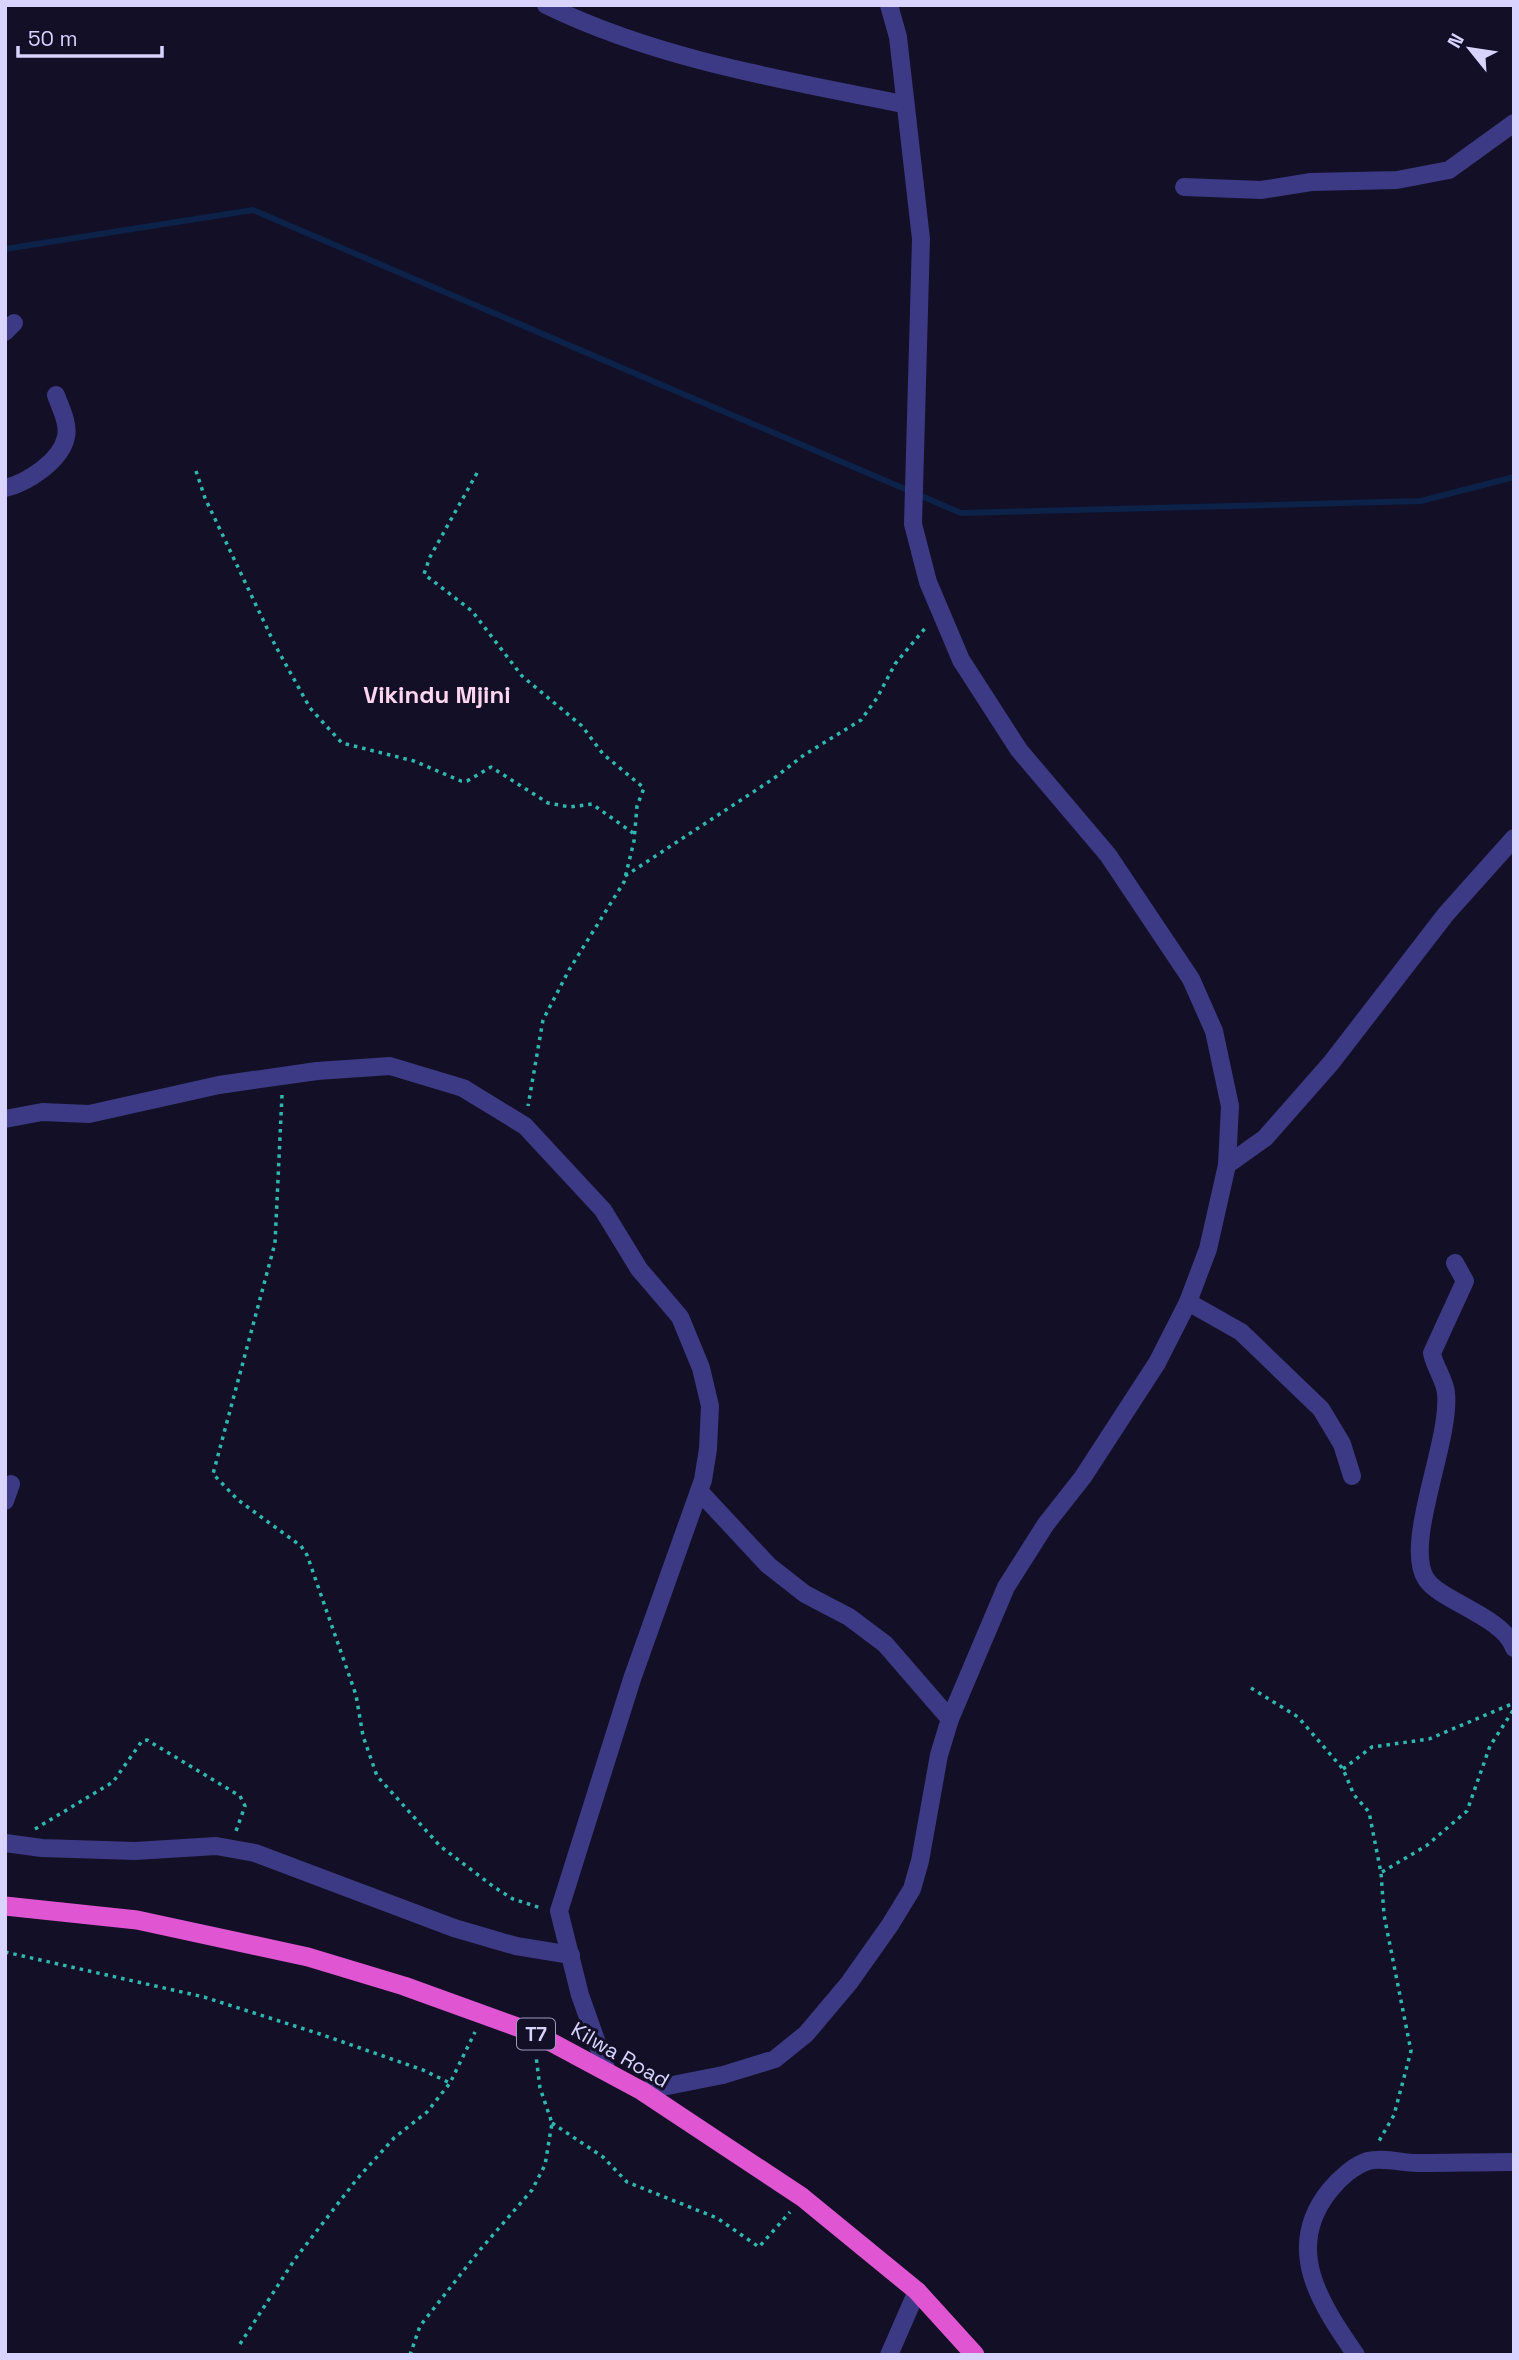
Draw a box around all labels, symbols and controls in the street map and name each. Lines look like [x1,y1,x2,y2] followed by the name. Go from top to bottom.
[18,14,161,58] scale bar
[1435,14,1505,84] north arrow
[28,25,78,52] text: 50 m
[1442,29,1470,53] text: N
[363,679,511,710] district label: Vikindu Mjini
[566,2016,674,2093] street label: Kilwa Road
[517,2018,555,2050] road number: T7

